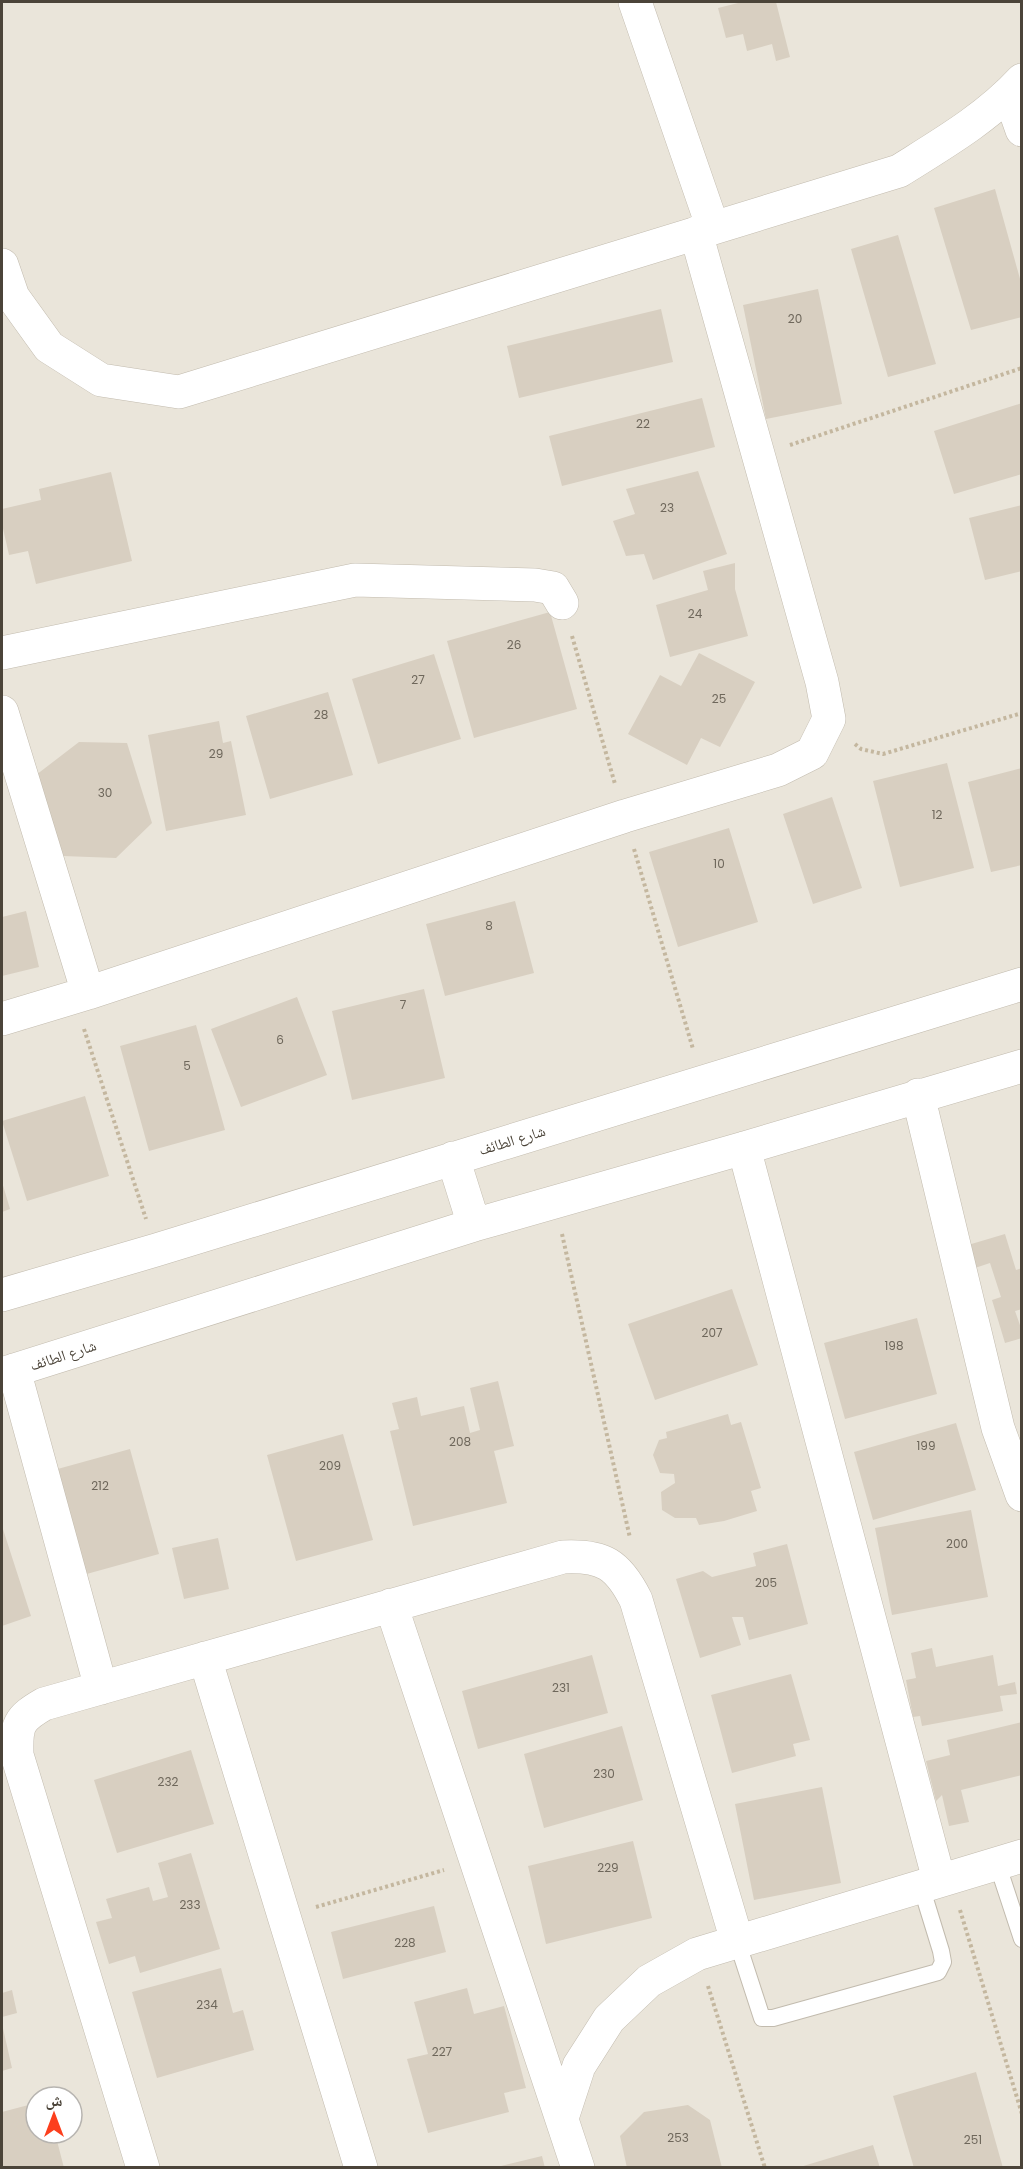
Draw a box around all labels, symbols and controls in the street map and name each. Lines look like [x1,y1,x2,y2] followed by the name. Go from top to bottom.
[788,310,802,327] house number: 20
[636,415,650,432] house number: 22
[660,499,674,516] house number: 23
[688,605,703,622] house number: 24
[507,636,521,653] house number: 26
[411,671,425,688] house number: 27
[712,690,726,707] house number: 25
[314,706,328,723] house number: 28
[209,745,223,762] house number: 29
[98,784,112,801] house number: 30
[932,806,942,823] house number: 12
[713,855,725,872] house number: 10
[485,917,493,934] house number: 8
[400,996,407,1013] house number: 7
[276,1031,284,1048] house number: 6
[183,1057,191,1074] house number: 5
[476,1120,548,1160] street label: شارع الطائف
[702,1324,723,1341] house number: 207
[27,1334,99,1376] street label: شارع الطائف
[885,1337,903,1354] house number: 198
[449,1433,471,1450] house number: 208
[917,1437,935,1454] house number: 199
[319,1457,341,1474] house number: 209
[91,1477,109,1494] house number: 212
[946,1535,968,1552] house number: 200
[755,1574,777,1591] house number: 205
[552,1679,570,1696] house number: 231
[593,1765,615,1782] house number: 230
[158,1773,179,1790] house number: 232
[597,1859,619,1876] house number: 229
[179,1896,201,1913] house number: 233
[394,1934,416,1951] house number: 228
[196,1996,218,2013] house number: 234
[432,2043,453,2060] house number: 227
[24,2085,84,2145] north arrow
[46,2089,63,2112] text: ش
[667,2129,689,2146] house number: 253
[964,2131,982,2148] house number: 251

